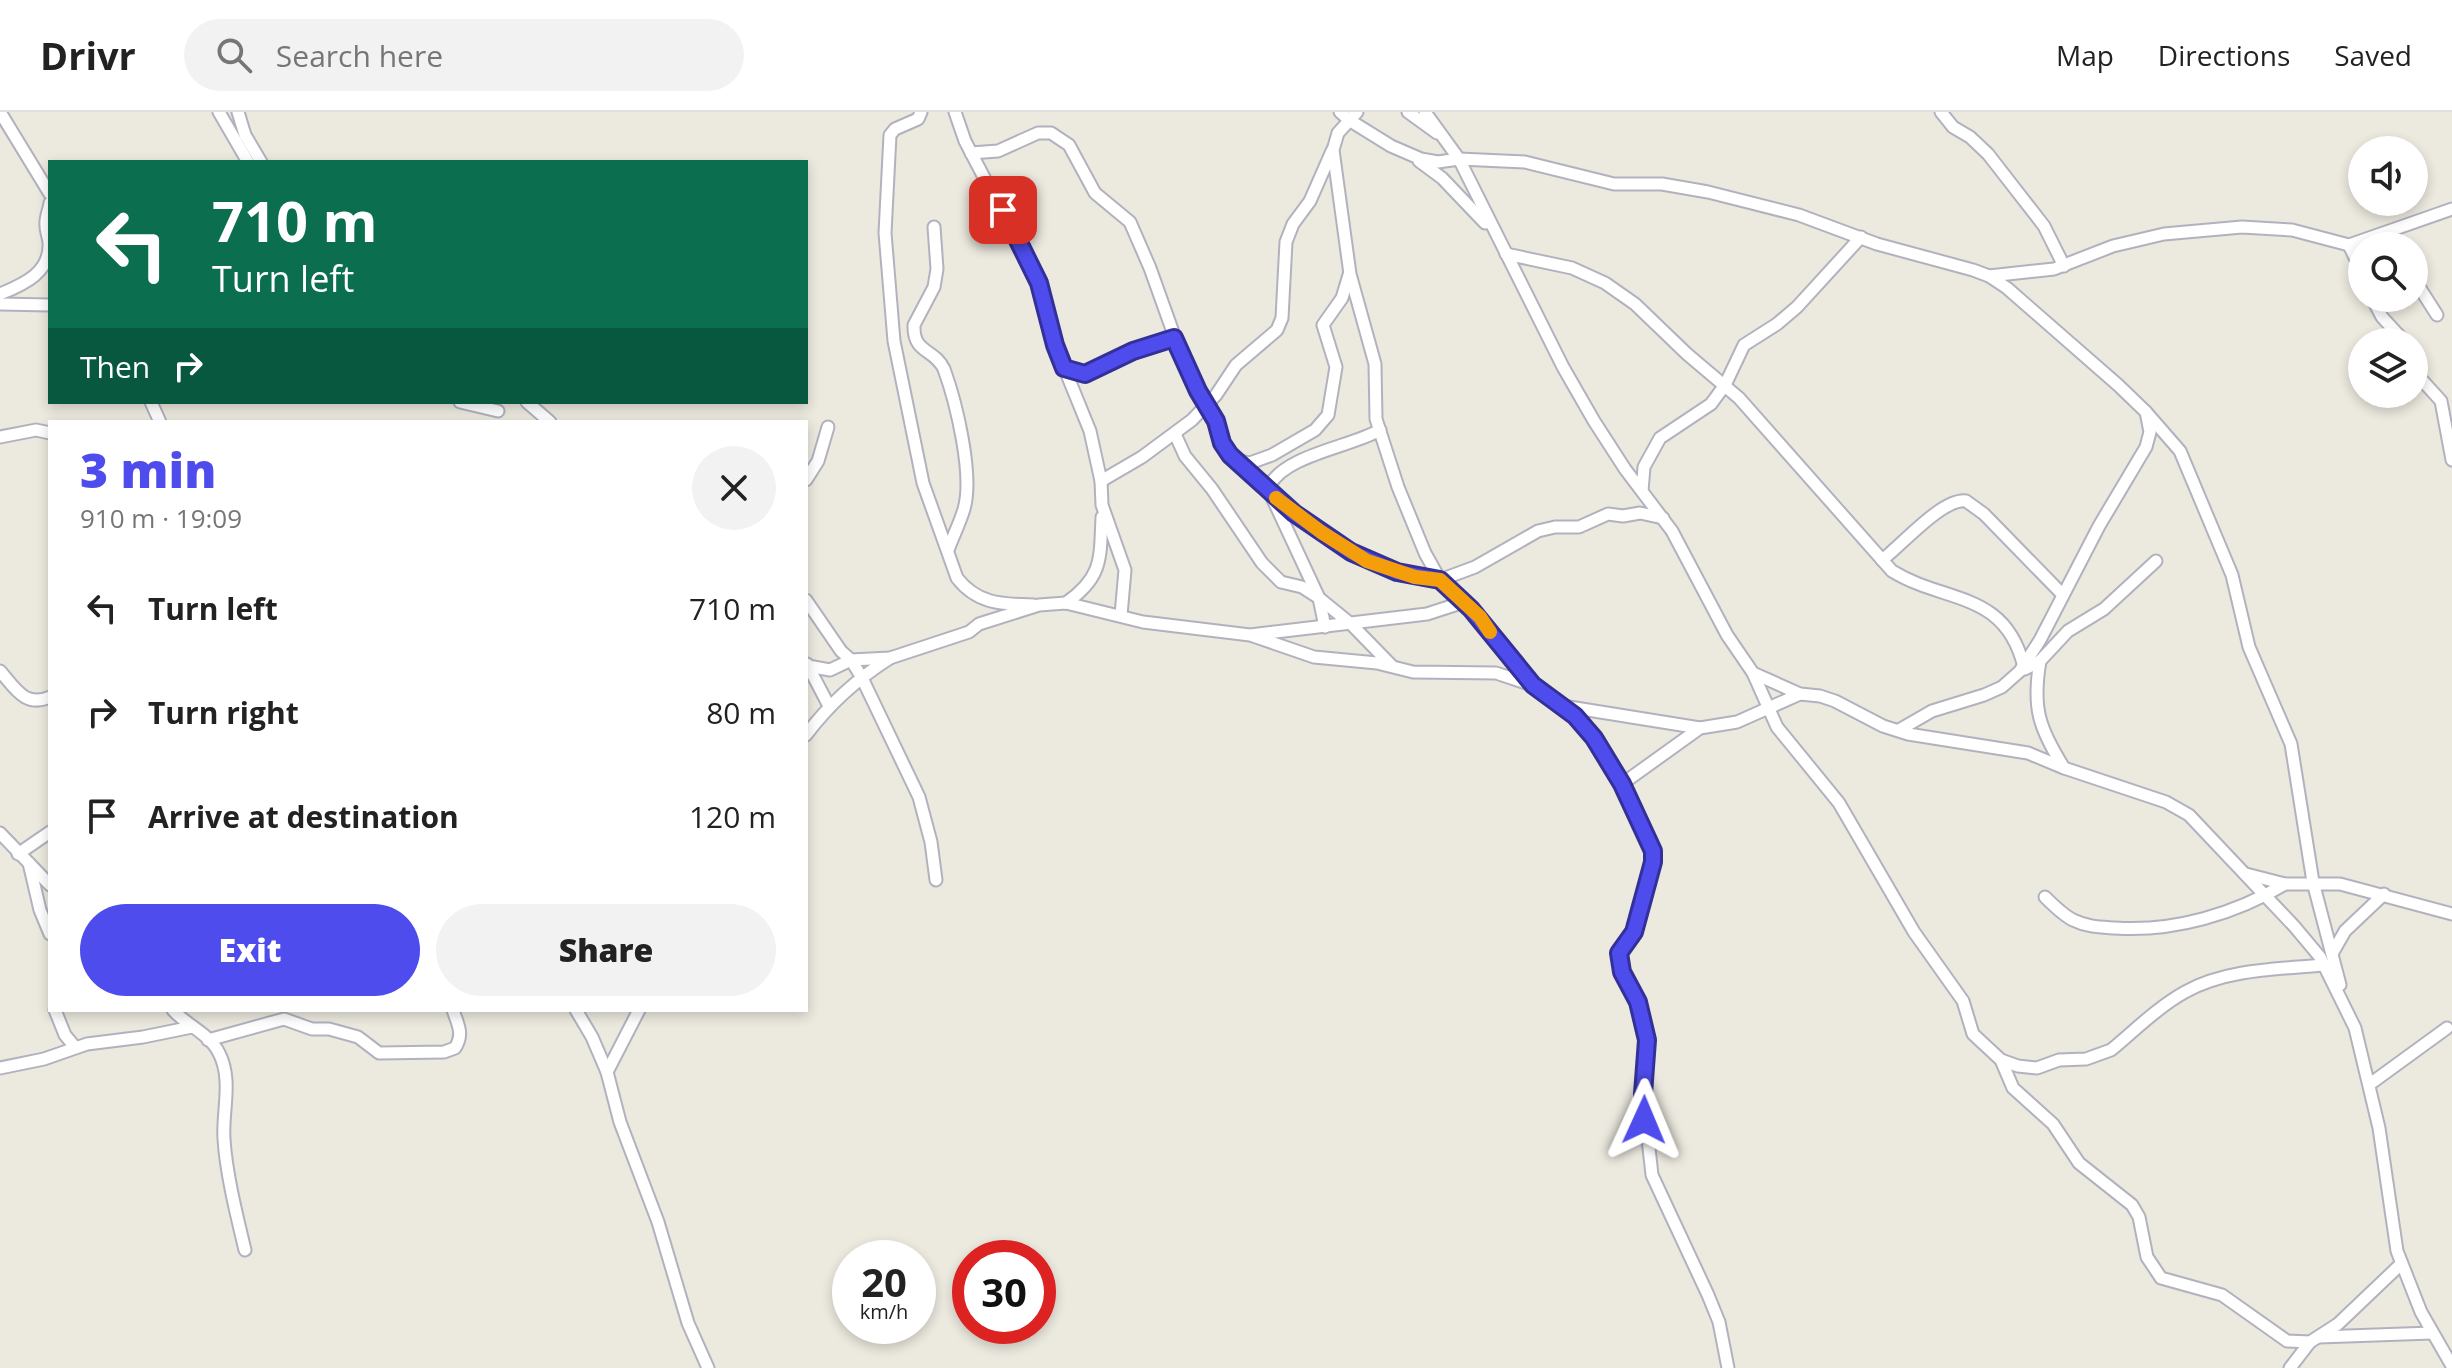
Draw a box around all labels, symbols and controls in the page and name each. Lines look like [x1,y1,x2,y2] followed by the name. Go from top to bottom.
[184,19,744,91] search box
[40,29,136,81] text: Drivr
[212,33,256,77] icon: search
[276,35,443,76] text: Search here
[2056,36,2114,74] text: Map
[2158,36,2290,74] text: Directions
[2334,36,2412,74] text: Saved
[2348,136,2428,408] map controls
[2348,136,2428,216] button: sound
[969,176,1037,244] pin
[212,182,378,258] text: 710 m
[981,188,1025,232] icon: arrive
[80,192,184,296] icon: left
[2348,232,2428,312] button: search
[212,254,354,303] text: Turn left
[2348,328,2428,408] button: layers
[166,344,210,388] icon: right
[80,346,150,387] text: Then
[80,437,216,502] text: 3 min
[692,446,776,530] button: close
[80,500,242,536] text: 910 m · 19:09
[80,586,124,630] icon: left
[148,588,278,629] text: Turn left
[689,588,776,629] text: 710 m
[80,690,124,734] icon: right
[148,692,299,733] text: Turn right
[706,692,776,733] text: 80 m
[80,794,124,838] icon: arrive
[148,796,459,837] text: Arrive at destination
[689,796,776,837] text: 120 m
[80,904,420,996] button: Exit
[436,904,776,996] button: Share
[1602,1078,1686,1162] position arrow
[952,1240,1056,1344] speed limit sign: 30
[861,1254,907,1309] text: 20
[860,1298,908,1325] text: km/h

